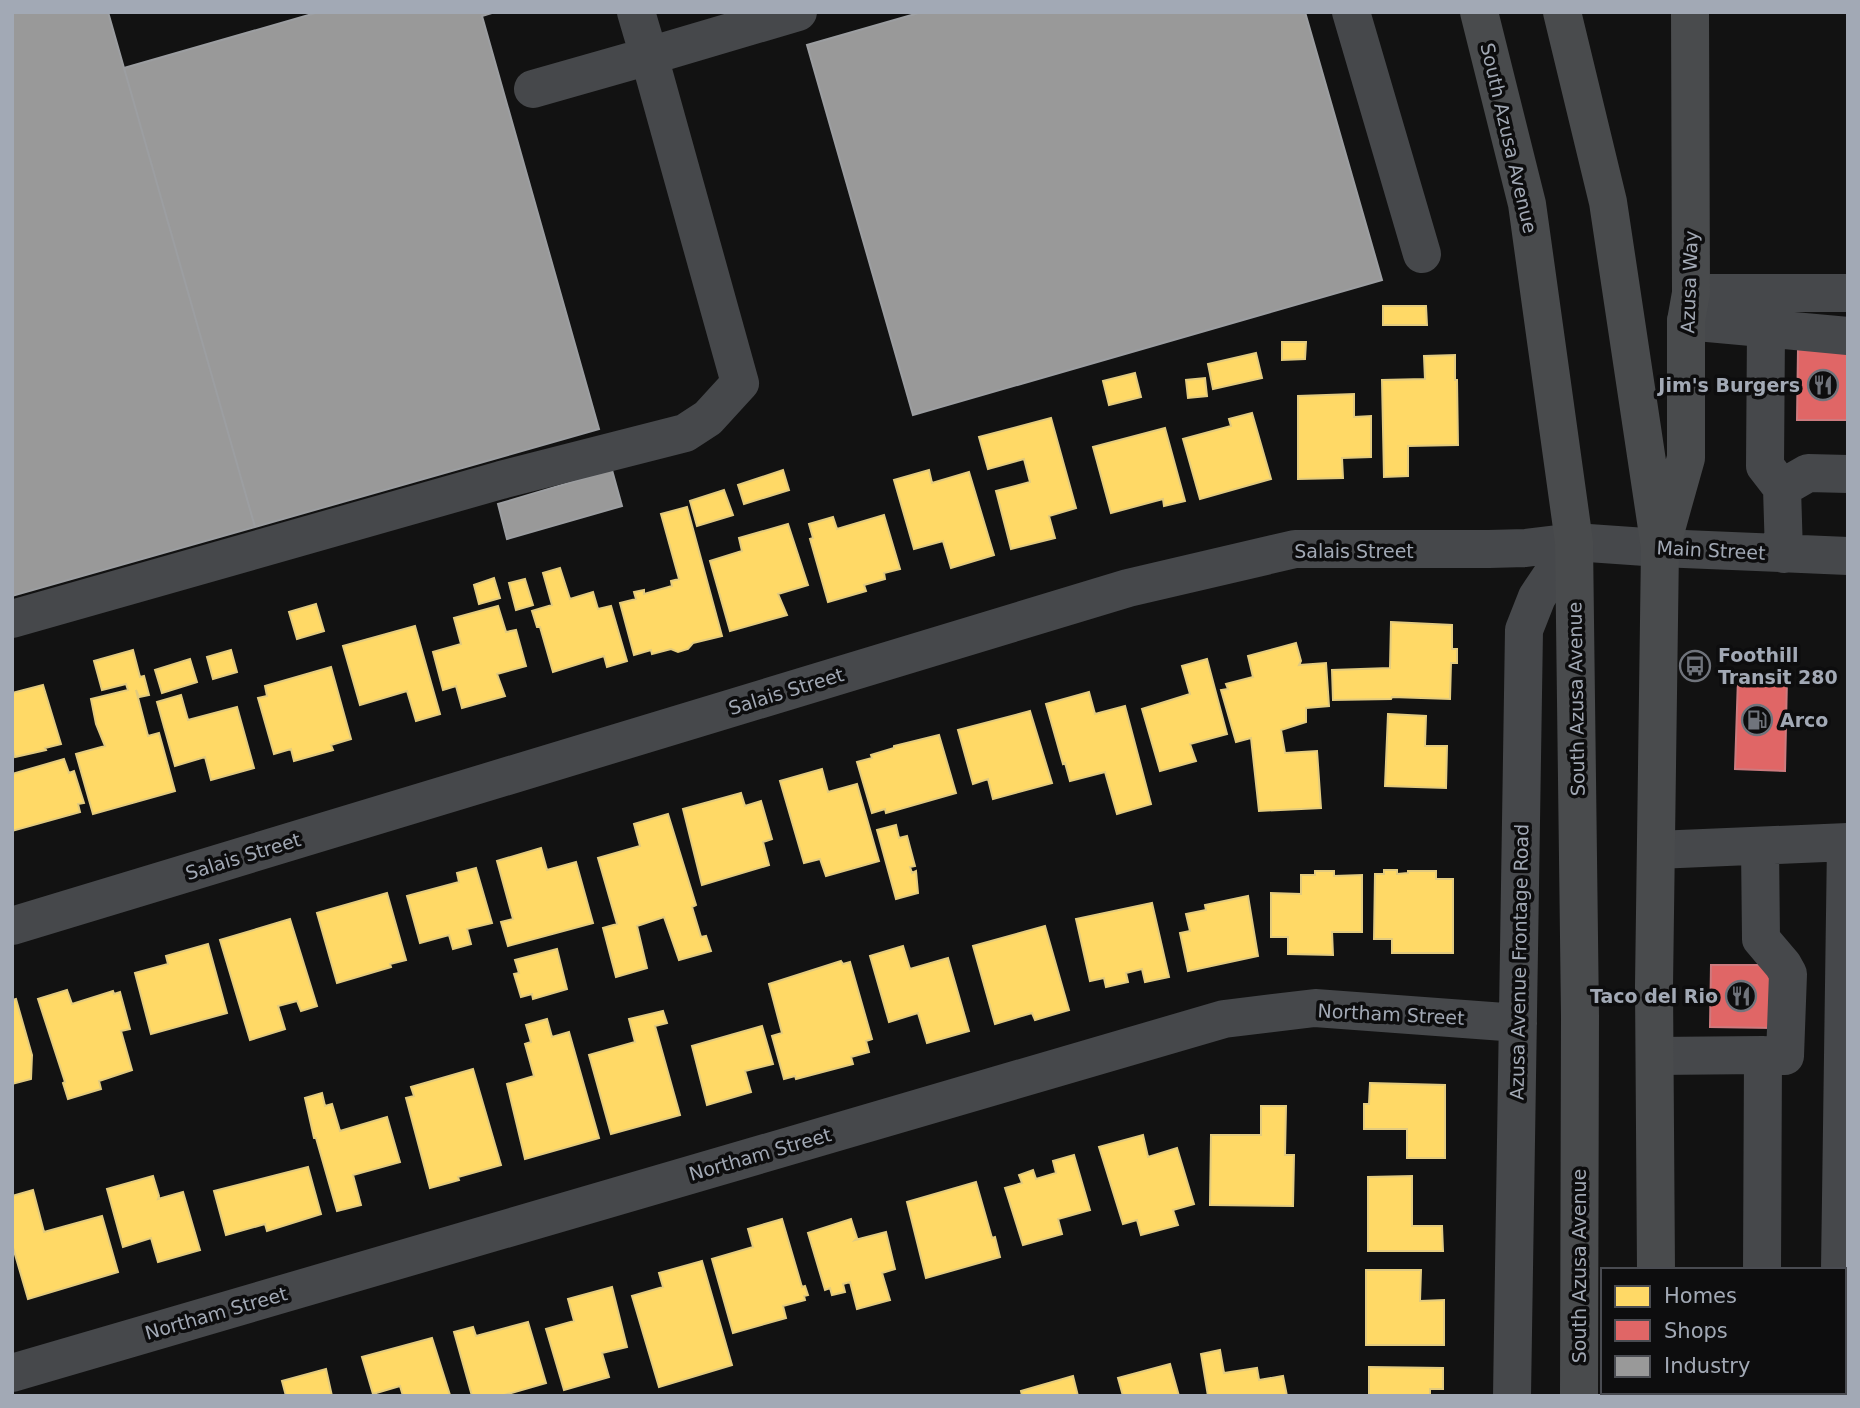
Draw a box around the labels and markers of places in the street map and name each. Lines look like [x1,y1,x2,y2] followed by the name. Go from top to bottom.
[1806,368,1840,402] restaurant icon: Jim's Burgers
[1656,374,1800,396] place label: Jim's Burgers
[1718,644,1838,688] place label: Foothill Transit 280
[1678,649,1712,683] bus stop icon: Foothill Transit 280
[1740,703,1774,737] fuel station icon: Arco
[1780,709,1828,731] place label: Arco
[1724,979,1758,1013] restaurant icon: Taco del Rio
[1590,985,1718,1007] place label: Taco del Rio

